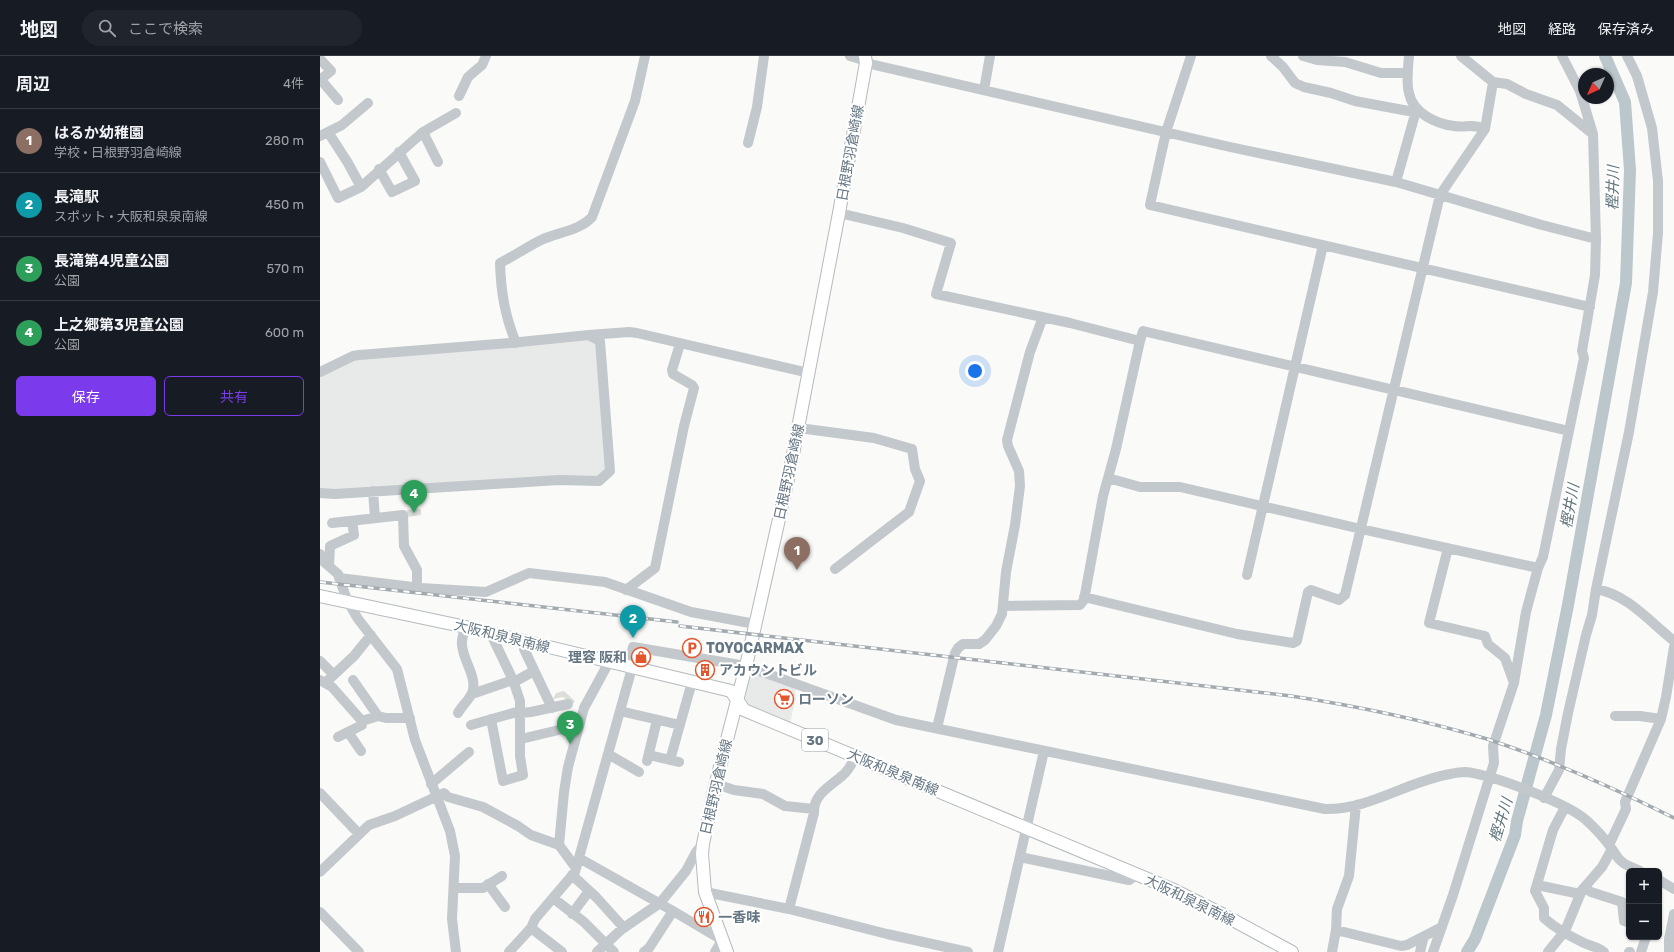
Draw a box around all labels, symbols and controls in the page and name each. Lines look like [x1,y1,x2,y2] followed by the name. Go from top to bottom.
[82,10,362,46] search box
[96,17,118,39] icon: search
[20,18,58,41] text: 地図
[128,20,203,38] text: ここで検索
[1498,21,1526,38] text: 地図
[1548,21,1576,38] text: 経路
[1598,21,1654,38] text: 保存済み
[1578,68,1614,104] north arrow
[16,74,50,94] text: 周辺
[283,76,304,91] text: 4件
[834,103,867,203] street label: 日根野羽倉崎線
[54,124,144,142] text: はるか幼稚園
[26,133,32,148] text: 1
[265,133,304,148] text: 280 m
[54,145,182,160] text: 学校 · 日根野羽倉崎線
[1604,163,1622,211] water label: 樫井川
[54,188,99,206] text: 長滝駅
[25,197,33,212] text: 2
[265,197,304,212] text: 450 m
[54,209,208,224] text: スポット · 大阪和泉泉南線
[54,252,169,270] text: 長滝第4児童公園
[25,261,33,276] text: 3
[267,261,304,276] text: 570 m
[54,273,80,288] text: 公園
[54,316,184,334] text: 上之郷第3児童公園
[25,325,33,340] text: 4
[265,325,304,340] text: 600 m
[54,337,80,352] text: 公園
[965,361,985,381] your location
[16,376,156,416] button: 保存
[164,376,304,416] button: 共有
[771,422,808,522] street label: 日根野羽倉崎線
[401,480,427,513] pin: 4
[1557,480,1583,530] water label: 樫井川
[784,537,810,570] pin: 1
[620,605,646,638] pin: 2
[452,616,551,657] street label: 大阪和泉泉南線
[681,637,703,659] parking icon: TOYOCARMAX
[706,640,804,657] place label: TOYOCARMAX
[630,646,652,668] shop icon: 理容 阪和
[568,649,627,666] place label: 理容 阪和
[694,659,716,681] building icon: アカウントビル
[719,662,817,679] place label: アカウントビル
[773,688,795,710] supermarket icon: ローソン
[798,691,854,708] place label: ローソン
[557,711,583,744] pin: 3
[802,729,828,751] road number: 30
[697,737,736,837] street label: 日根野羽倉崎線
[844,745,941,799] street label: 大阪和泉泉南線
[1486,794,1517,844] water label: 樫井川
[1626,868,1662,940] map controls
[1626,868,1662,904] button: +
[1142,871,1238,930] street label: 大阪和泉泉南線
[1626,904,1662,940] button: −
[693,906,715,928] restaurant icon: 一香味
[718,909,761,926] place label: 一香味

